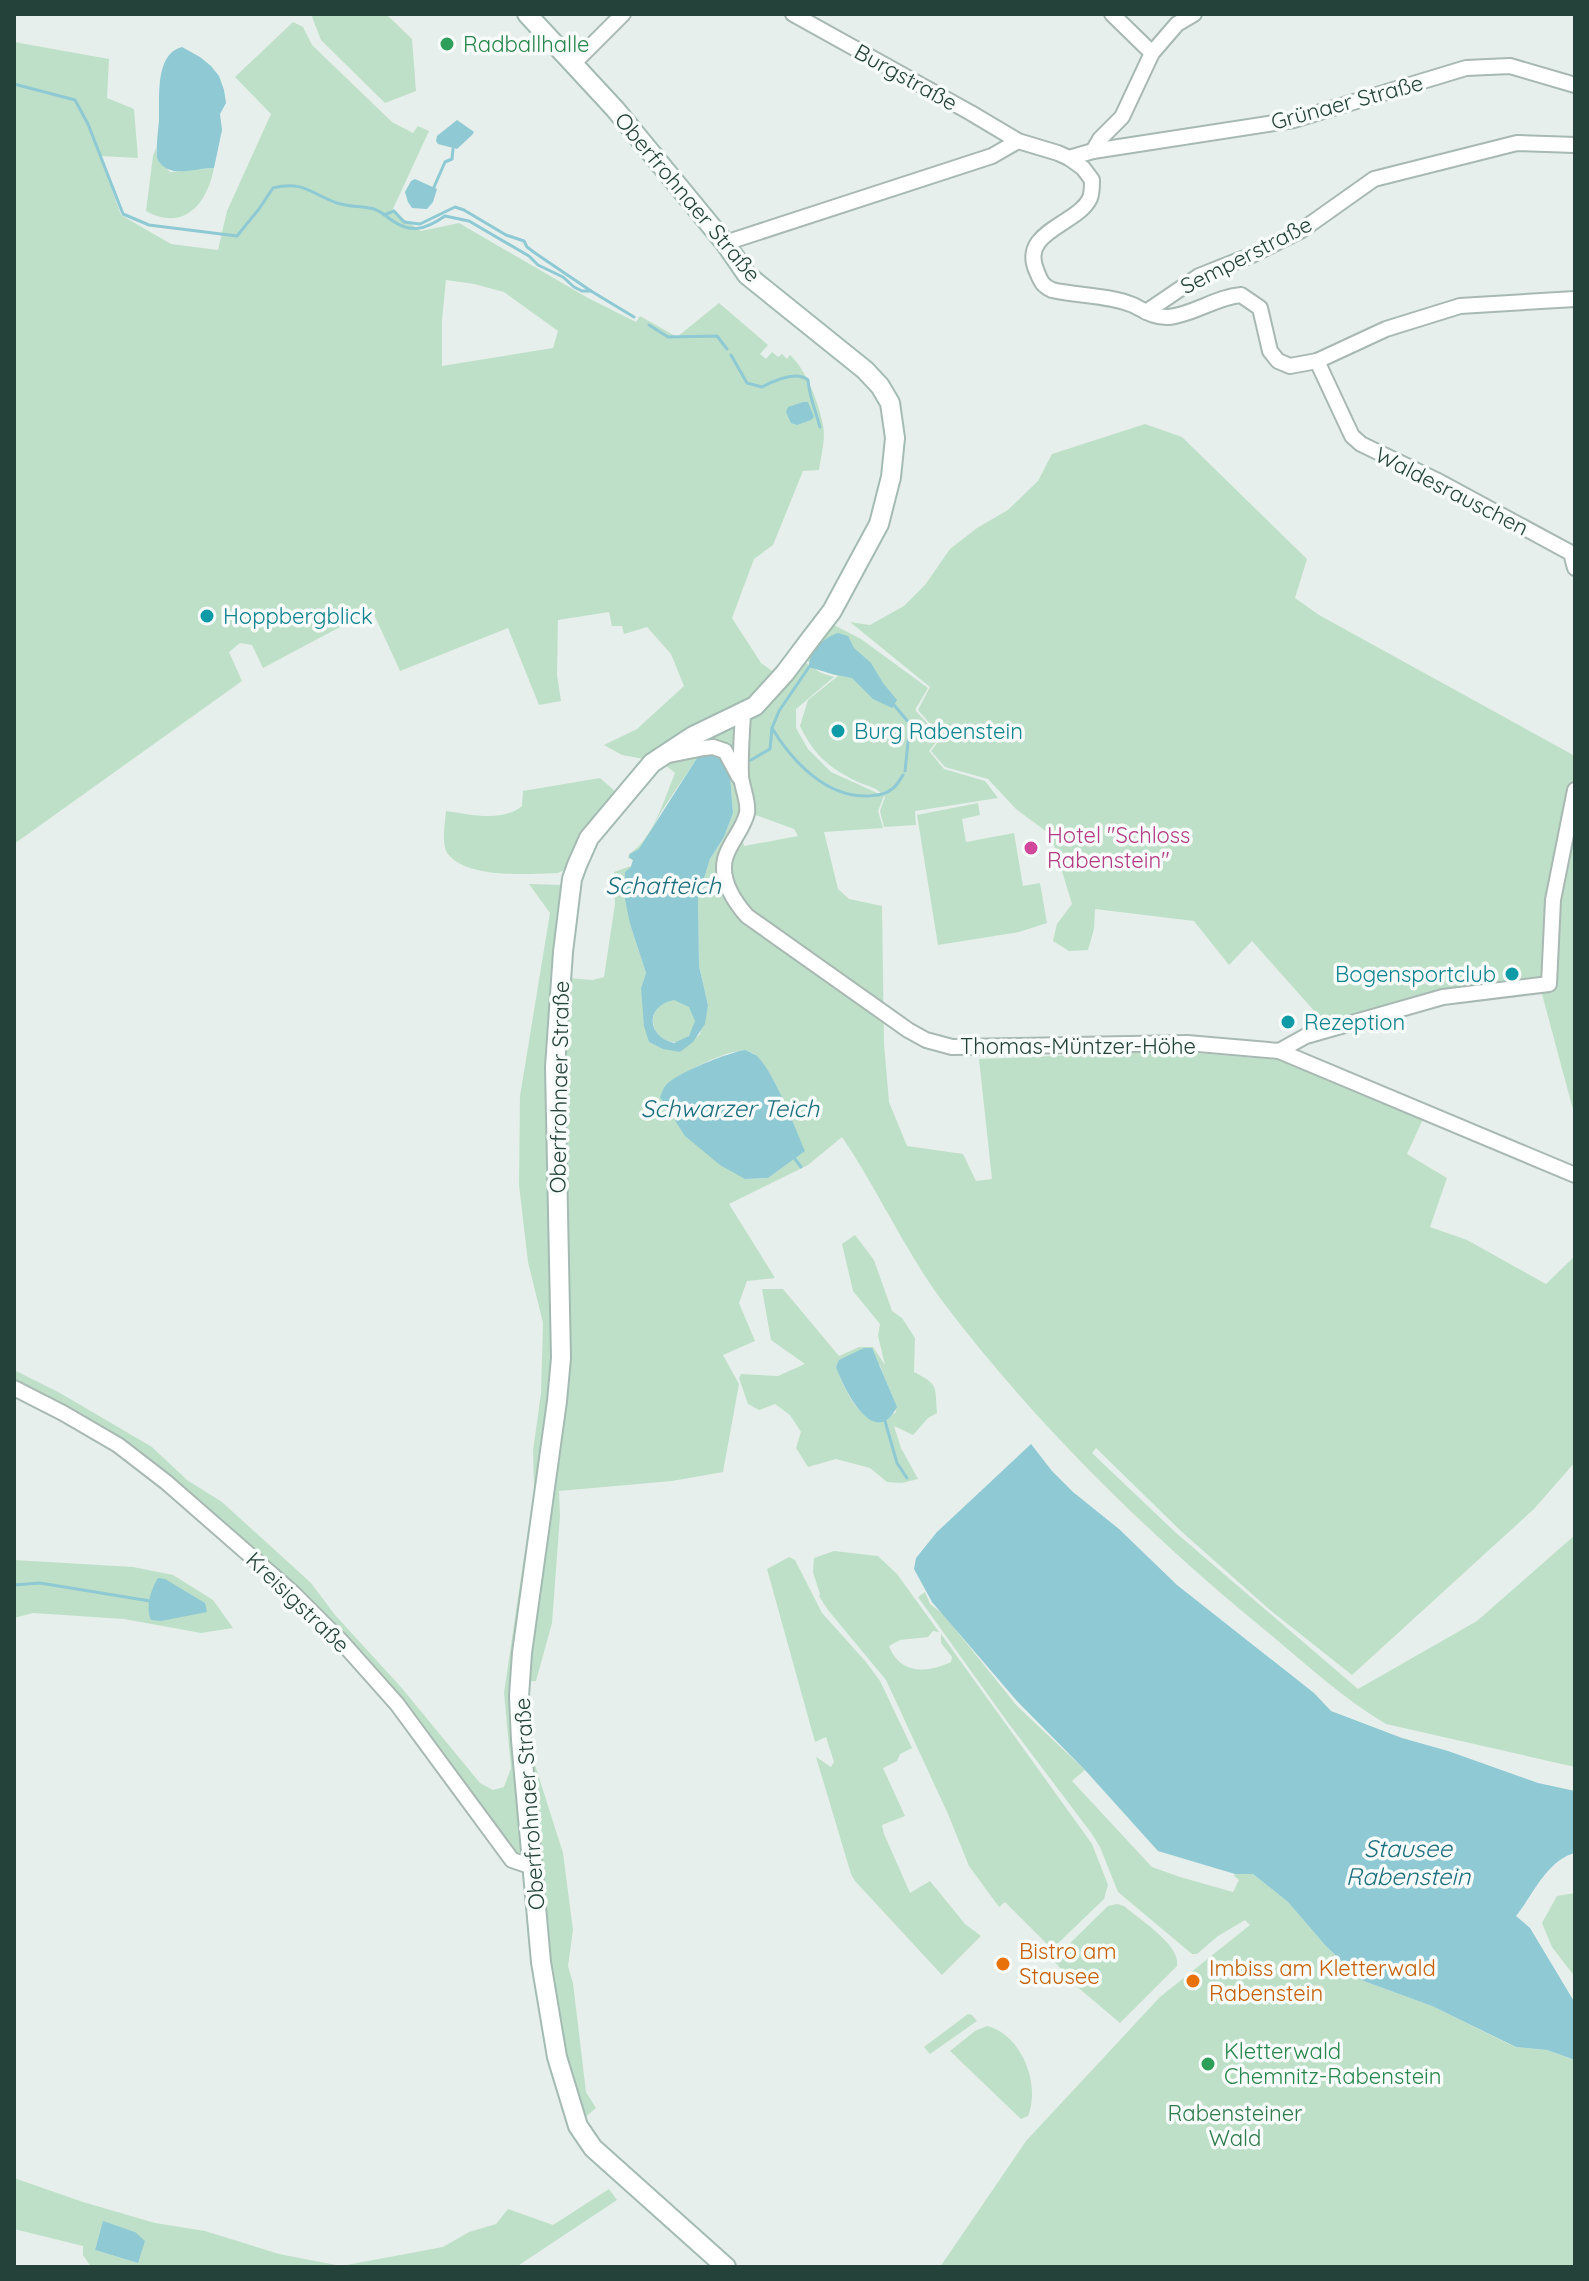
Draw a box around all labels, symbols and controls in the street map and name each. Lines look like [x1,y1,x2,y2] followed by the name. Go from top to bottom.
[463,30,589,58] place label: Radballhalle
[438,35,456,53] marker: Radballhalle
[850,37,962,117] street label: Burgstraße
[1268,68,1426,136] street label: Grünaer Straße
[609,106,767,288] street label: Oberfrohnaer Straße
[1175,210,1317,300] street label: Semperstraße
[1371,440,1533,542] street label: Waldesrauschen
[223,602,373,630] place label: Hoppbergblick
[198,607,216,625] marker: Hoppbergblick
[854,717,1023,745] place label: Burg Rabenstein
[829,722,847,740] marker: Burg Rabenstein
[1047,821,1190,874] place label: Hotel "Schloss Rabenstein"
[1022,839,1040,857] marker: Hotel "Schloss Rabenstein"
[605,870,721,900] water label: Schafteich
[1335,960,1496,988] place label: Bogensportclub
[1503,965,1521,983] marker: Bogensportclub
[543,980,575,1194] street label: Oberfrohnaer Straße
[1304,1008,1405,1036] place label: Rezeption
[1279,1013,1297,1031] marker: Rezeption
[960,1032,1196,1060] street label: Thomas-Müntzer-Höhe
[641,1093,820,1123] water label: Schwarzer Teich
[240,1546,356,1658] street label: Kreisigstraße
[508,1697,550,1911] street label: Oberfrohnaer Straße
[1346,1833,1471,1891] water label: Stausee Rabenstein
[1019,1937,1116,1990] place label: Bistro am Stausee
[1209,1954,1436,2007] place label: Imbiss am Kletterwald Rabenstein
[994,1955,1012,1973] marker: Bistro am Stausee
[1184,1972,1202,1990] marker: Imbiss am Kletterwald Rabenstein
[1224,2037,1442,2090] place label: Kletterwald Chemnitz-Rabenstein
[1199,2055,1217,2073] marker: Kletterwald Chemnitz-Rabenstein
[1167,2099,1303,2152] park label: Rabensteiner Wald

